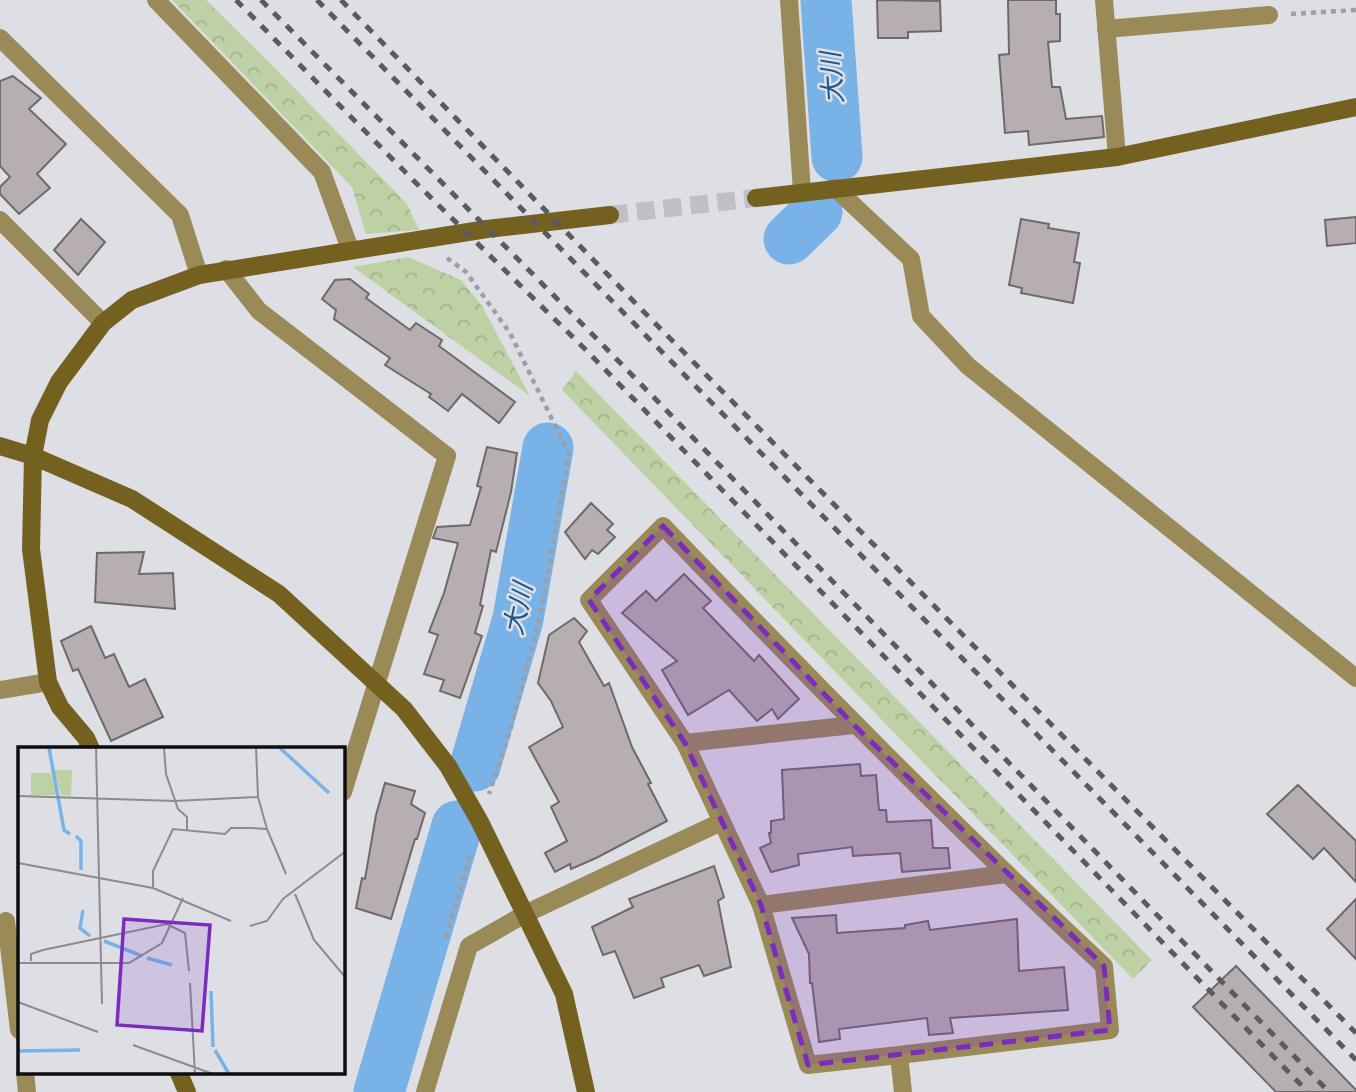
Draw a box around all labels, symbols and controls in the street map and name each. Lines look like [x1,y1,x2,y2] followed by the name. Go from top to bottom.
[813,48,848,105] water label: 大川
[496,577,538,637] water label: 大川
[18,747,345,1074] inset map

